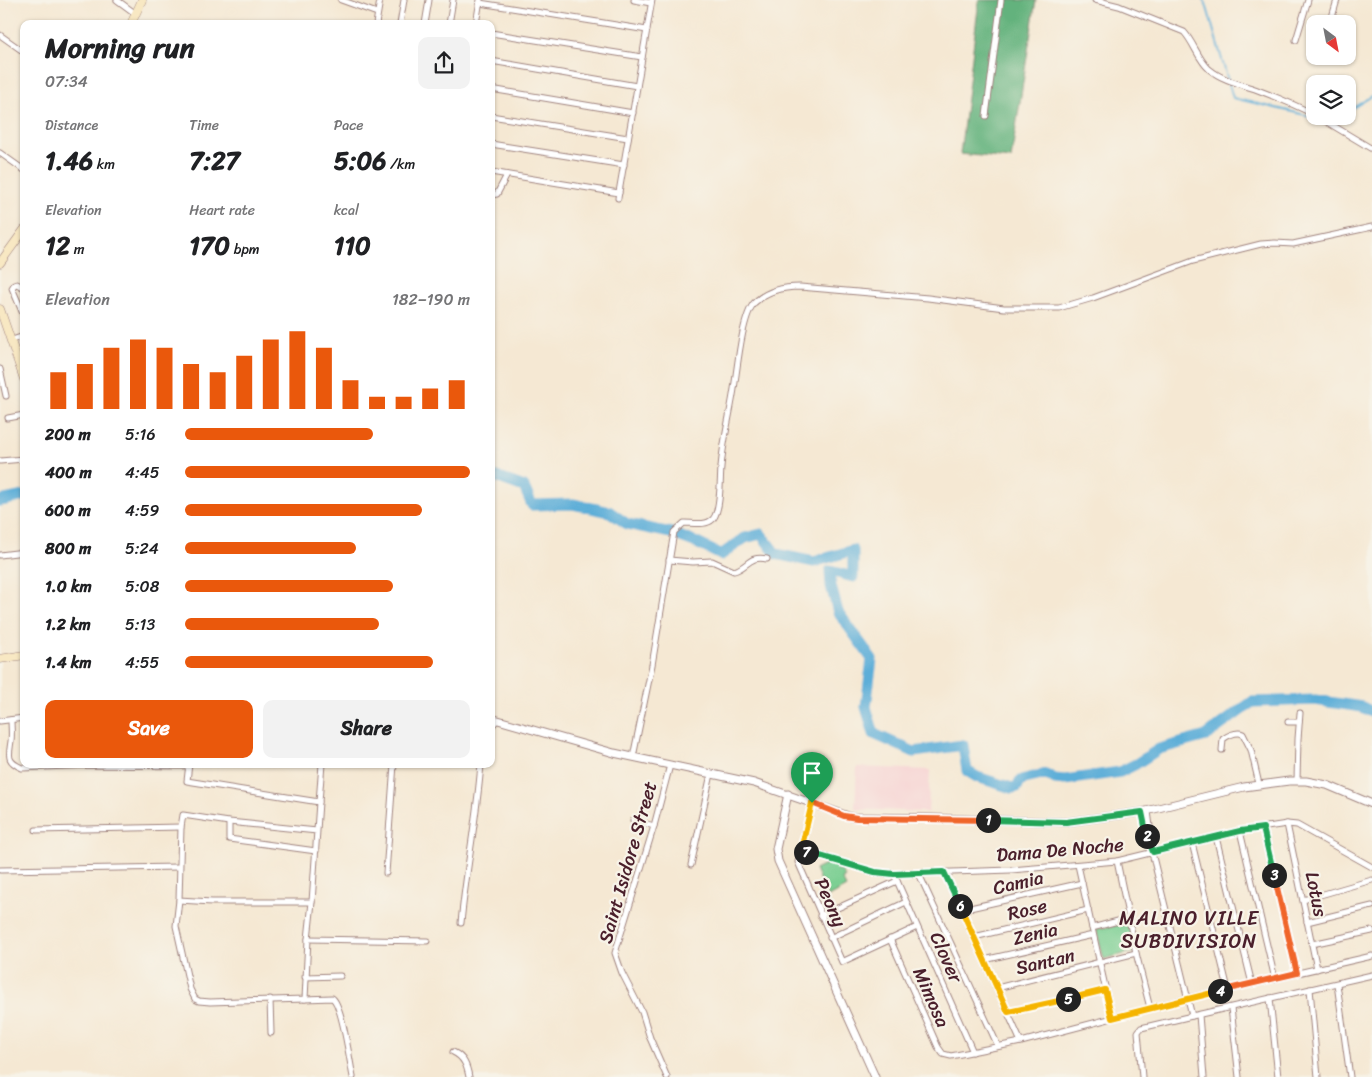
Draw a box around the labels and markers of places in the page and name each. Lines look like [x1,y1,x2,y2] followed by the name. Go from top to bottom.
[791,752,833,803] pin
[976,808,1000,832] pin: 1
[1134,824,1160,848] pin: 2
[794,840,818,864] pin: 7
[1262,862,1286,888] pin: 3
[948,894,972,918] pin: 6
[1208,978,1232,1004] pin: 4
[1056,986,1080,1012] pin: 5

